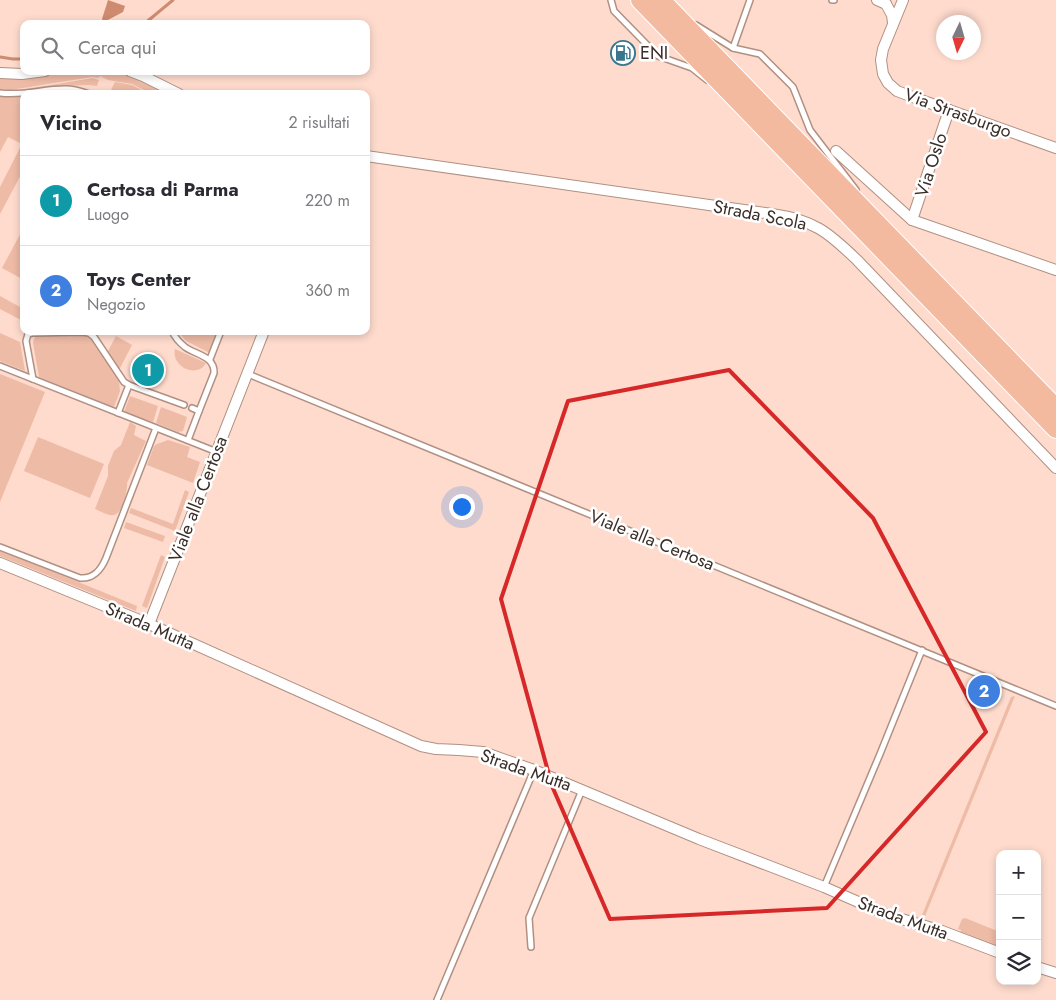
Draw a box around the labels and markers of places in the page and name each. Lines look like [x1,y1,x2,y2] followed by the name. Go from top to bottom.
[610,40,636,66] fuel station icon: ENI
[640,40,668,66] place label: ENI
[132,351,164,389] pin: 1
[968,672,1000,710] pin: 2

